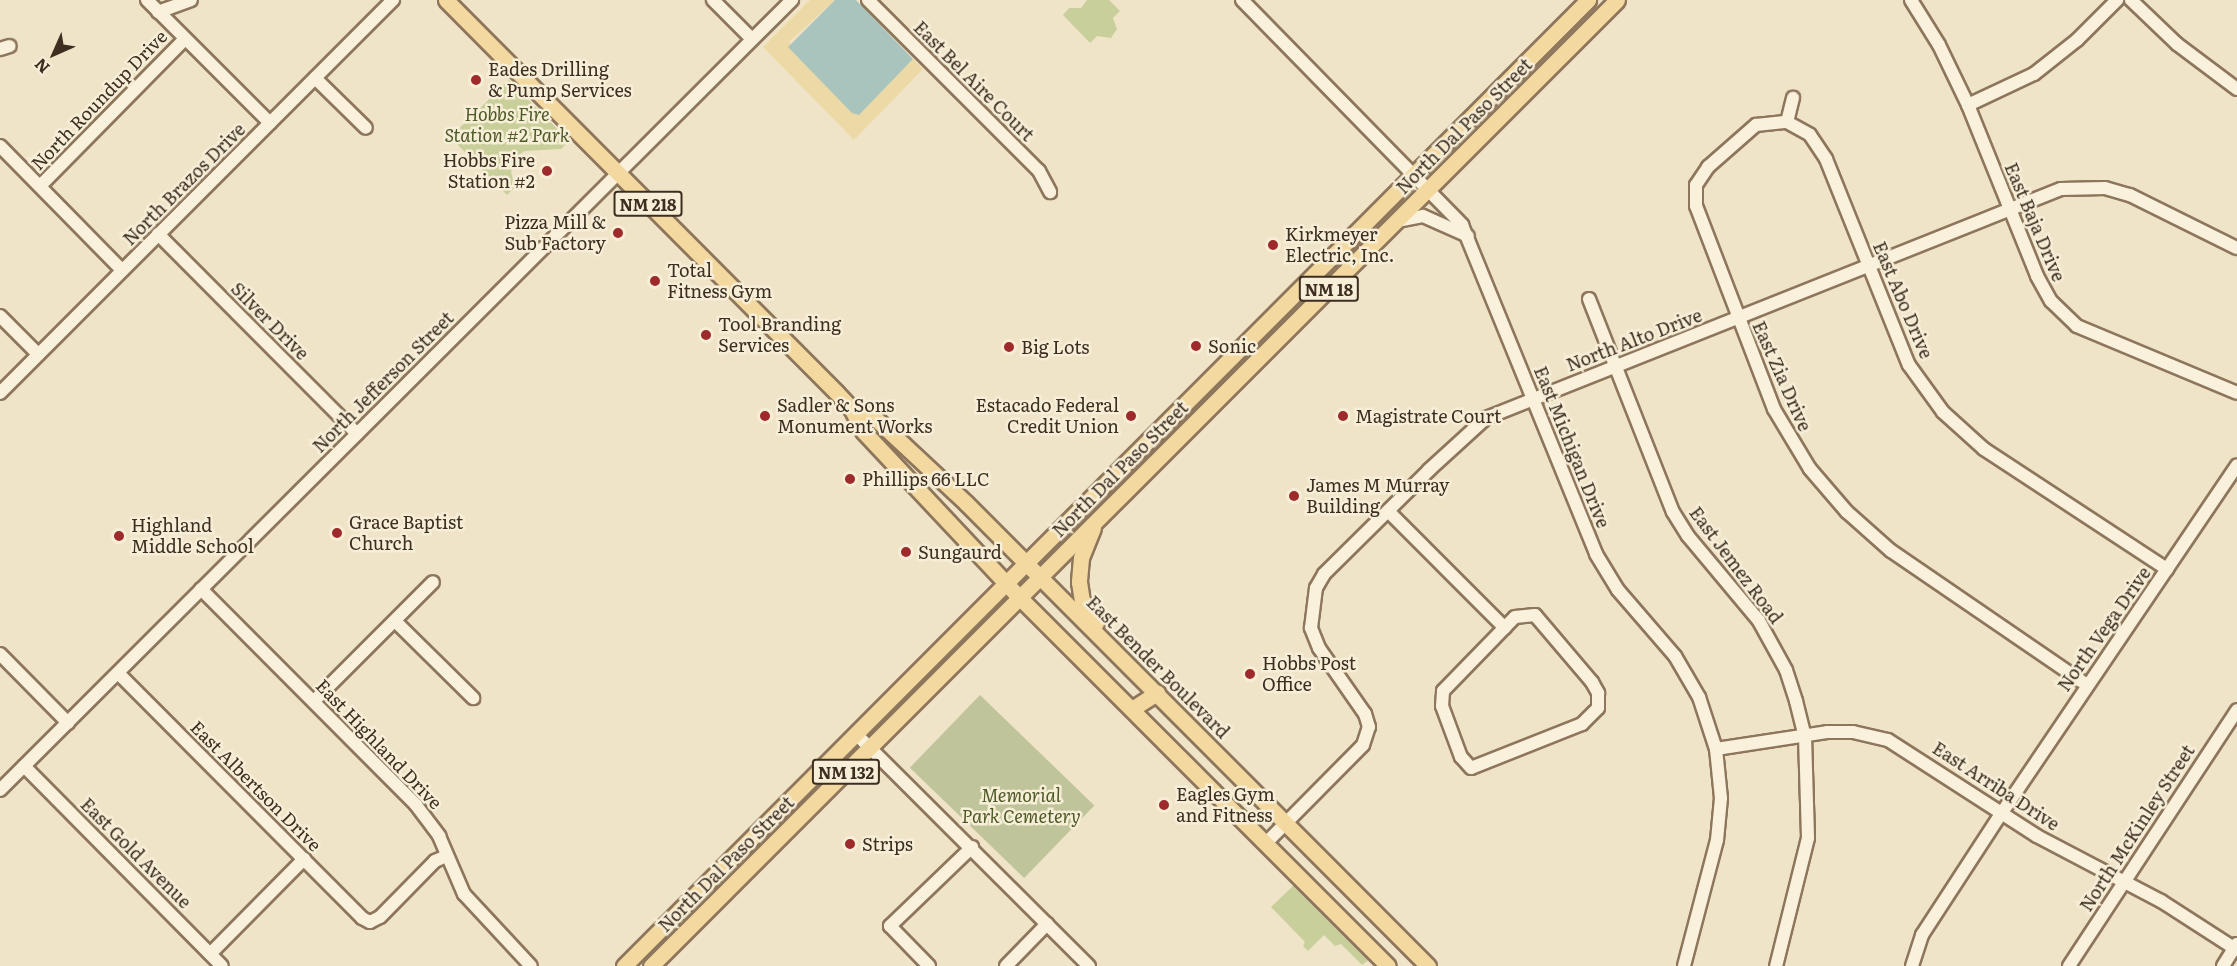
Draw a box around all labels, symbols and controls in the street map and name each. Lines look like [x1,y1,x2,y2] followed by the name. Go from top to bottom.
[909,16,1039,146] street label: East Bel Aire Court
[24,24,84,84] north arrow
[27,26,171,174] street label: North Roundup Drive
[1392,54,1536,198] street label: North Dal Paso Street
[488,59,632,101] place label: Eades Drilling & Pump Services
[469,73,483,87] marker: Eades Drilling & Pump Services
[444,104,570,146] park label: Hobbs Fire Station #2 Park
[118,118,250,250] street label: North Brazos Drive
[443,150,535,192] place label: Hobbs Fire Station #2
[2000,159,2070,285] street label: East Baja Drive
[540,164,554,178] marker: Hobbs Fire Station #2
[614,191,682,217] road number: NM 218
[504,212,606,254] place label: Pizza Mill & Sub Factory
[1285,224,1395,266] place label: Kirkmeyer Electric, Inc.
[611,226,625,240] marker: Pizza Mill & Sub Factory
[1266,238,1280,252] marker: Kirkmeyer Electric, Inc.
[1869,238,1937,362] street label: East Abo Drive
[667,260,772,302] place label: Total Fitness Gym
[648,274,662,288] marker: Total Fitness Gym
[1298,276,1360,302] road number: NM 18
[227,278,313,364] street label: Silver Drive
[1563,304,1705,376] street label: North Alto Drive
[308,307,458,457] street label: North Jefferson Street
[718,314,841,356] place label: Tool Branding Services
[1748,318,1816,434] street label: East Zia Drive
[699,328,713,342] marker: Tool Branding Services
[1208,335,1256,357] place label: Sonic
[1021,336,1089,358] place label: Big Lots
[1189,339,1203,353] marker: Sonic
[1002,340,1016,354] marker: Big Lots
[1530,363,1614,531] street label: East Michigan Drive
[777,395,932,438] place label: Sadler & Sons Monument Works
[975,395,1119,438] place label: Estacado Federal Credit Union
[1048,397,1192,541] street label: North Dal Paso Street
[1355,405,1501,427] place label: Magistrate Court
[758,409,772,423] marker: Sadler & Sons Monument Works
[1124,409,1138,423] marker: Estacado Federal Credit Union
[1336,409,1350,423] marker: Magistrate Court
[862,468,990,490] place label: Phillips 66 LLC
[843,472,857,486] marker: Phillips 66 LLC
[1306,475,1449,518] place label: James M Murray Building
[1287,489,1301,503] marker: James M Murray Building
[1685,502,1787,628] street label: East Jemez Road
[349,512,463,554] place label: Grace Baptist Church
[131,515,254,558] place label: Highland Middle School
[330,526,344,540] marker: Grace Baptist Church
[112,529,126,543] marker: Highland Middle School
[918,541,1002,563] place label: Sungaurd
[899,545,913,559] marker: Sungaurd
[2053,563,2155,695] street label: North Vega Drive
[1082,591,1234,743] street label: East Bender Boulevard
[1262,653,1356,696] place label: Hobbs Post Office
[1243,667,1257,681] marker: Hobbs Post Office
[312,675,446,813] street label: East Highland Drive
[186,716,326,856] street label: East Albertson Drive
[1929,737,2063,835] street label: East Arriba Drive
[2075,741,2199,915] street label: North McKinley Street
[812,759,880,785] road number: NM 132
[1176,784,1275,826] place label: Eagles Gym and Fitness
[961,785,1081,828] park label: Memorial Park Cemetery
[654,792,798,936] street label: North Dal Paso Street
[76,793,196,913] street label: East Gold Avenue
[1157,798,1171,812] marker: Eagles Gym and Fitness
[862,833,913,855] place label: Strips
[843,837,857,851] marker: Strips

